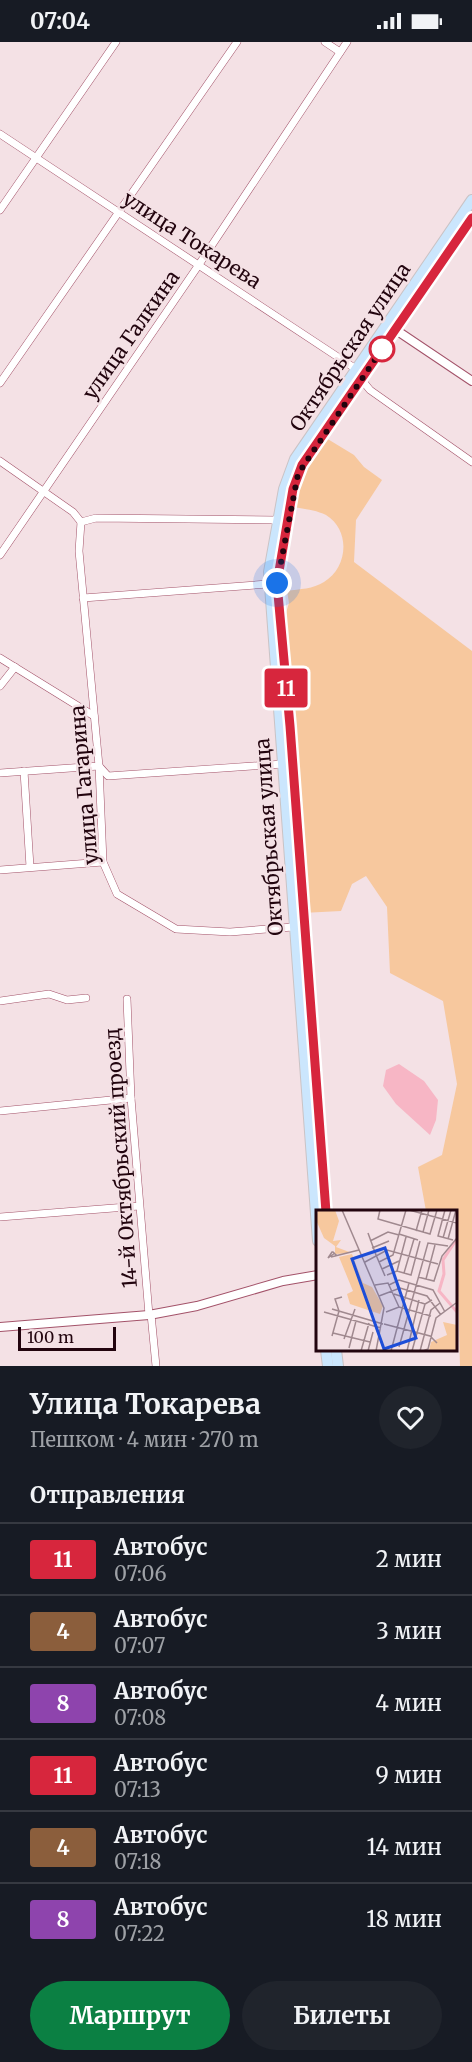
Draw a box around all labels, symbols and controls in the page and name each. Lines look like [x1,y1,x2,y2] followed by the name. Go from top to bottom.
[30,7,90,35] text: 07:04
[118,186,266,294] street label: улица Токарева
[284,257,415,436] street label: Октябрьская улица
[77,265,185,404] street label: улица Галкина
[369,336,395,362] unlabelled marker
[262,568,292,598] your location
[259,668,313,708] line badge: 11
[277,675,295,702] text: 11
[64,704,103,866] street label: улица Гагарина
[249,737,288,937] street label: Октябрьская улица
[99,1027,142,1289] street label: 14-й Октябрьский проезд
[316,1210,457,1351] inset map
[18,1324,116,1352] scale bar
[27,1327,74,1347] text: 100 m
[30,1386,261,1422] text: Улица Токарева
[379,1386,442,1449] button: heart
[30,1427,259,1452] text: Пешком · 4 мин · 270 m
[30,1481,185,1509] text: Отправления
[114,1533,207,1561] text: Автобус
[376,1545,442,1573] text: 2 мин
[54,1546,72,1573] text: 11
[114,1561,166,1586] text: 07:06
[114,1605,207,1633] text: Автобус
[376,1617,442,1645] text: 3 мин
[56,1618,70,1645] text: 4
[114,1633,165,1658] text: 07:07
[114,1677,207,1705] text: Автобус
[375,1689,442,1717] text: 4 мин
[56,1690,70,1717] text: 8
[114,1705,166,1730] text: 07:08
[114,1749,207,1777] text: Автобус
[375,1761,442,1789] text: 9 мин
[54,1762,72,1789] text: 11
[114,1777,161,1802] text: 07:13
[114,1821,207,1849] text: Автобус
[366,1833,442,1861] text: 14 мин
[56,1834,70,1861] text: 4
[114,1849,161,1874] text: 07:18
[114,1893,207,1921] text: Автобус
[366,1905,442,1933] text: 18 мин
[56,1906,70,1933] text: 8
[114,1921,165,1946] text: 07:22
[30,1981,230,2050] button: Маршрут
[242,1981,442,2050] button: Билеты

